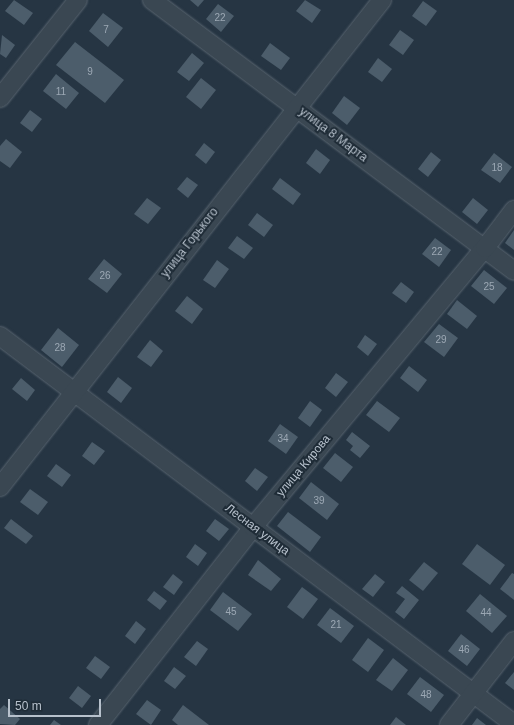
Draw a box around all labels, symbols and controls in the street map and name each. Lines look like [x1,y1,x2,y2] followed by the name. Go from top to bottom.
[214,12,226,24] house number: 22
[103,24,109,36] house number: 7
[87,66,93,78] house number: 9
[56,86,66,98] house number: 11
[296,105,370,165] street label: улица 8 Марта
[491,162,503,174] house number: 18
[158,205,222,281] street label: улица Горького
[431,246,443,258] house number: 22
[99,270,111,282] house number: 26
[483,281,495,293] house number: 25
[435,334,447,346] house number: 29
[54,342,66,354] house number: 28
[274,432,334,500] street label: улица Кирова
[277,433,289,445] house number: 34
[313,495,325,507] house number: 39
[222,501,292,559] street label: Лесная улица
[225,606,237,618] house number: 45
[480,607,492,619] house number: 44
[330,619,342,631] house number: 21
[458,644,470,656] house number: 46
[420,689,432,701] house number: 48
[10,691,103,717] scale bar
[15,699,42,713] text: 50 m

